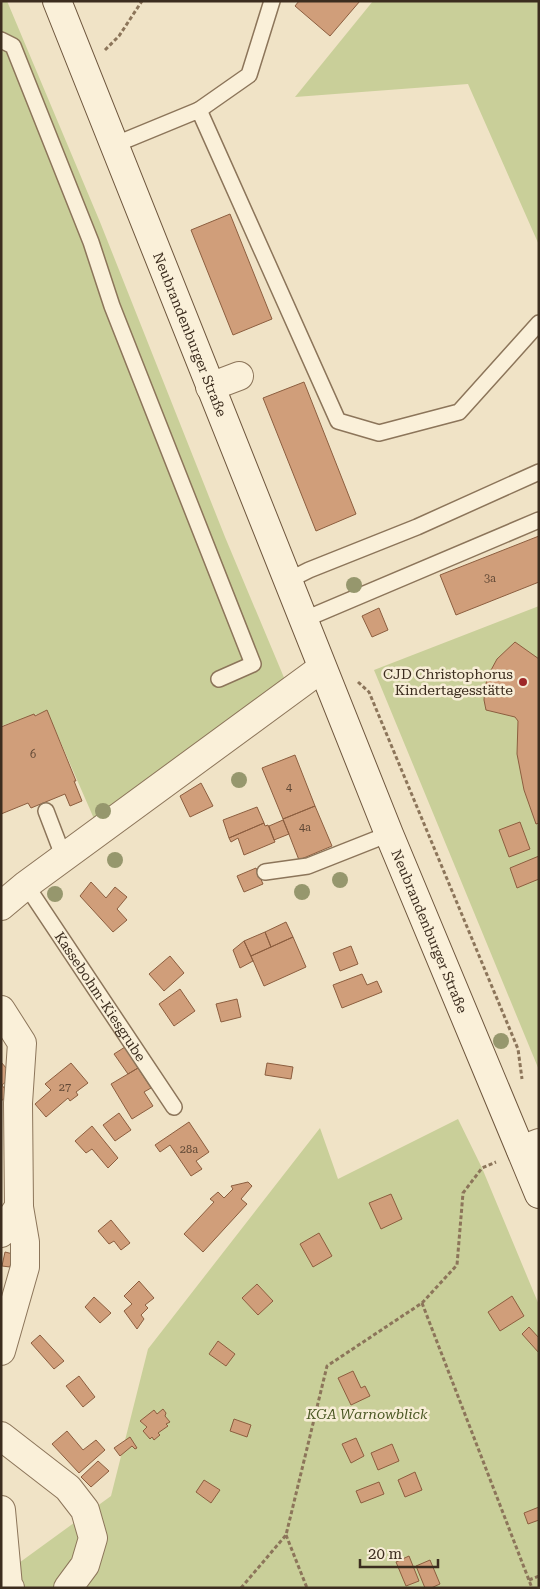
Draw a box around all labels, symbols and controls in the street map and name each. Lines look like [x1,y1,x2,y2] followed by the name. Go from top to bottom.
[150,250,230,419] street label: Neubrandenburger Straße
[484,572,496,585] house number: 3a
[383,666,513,698] place label: CJD Christophorus Kindertagesstätte
[517,676,529,688] marker: CJD Christophorus Kindertagesstätte
[30,748,36,761] house number: 6
[286,781,293,794] house number: 4
[299,821,311,834] house number: 4a
[388,847,471,1016] street label: Neubrandenburger Straße
[51,929,149,1064] street label: Kassebohm-Kiesgrube
[59,1081,71,1094] house number: 27
[180,1143,198,1156] house number: 28a
[305,1406,428,1422] park label: KGA Warnowblick
[360,1536,438,1568] scale bar
[368,1545,403,1563] text: 20 m

